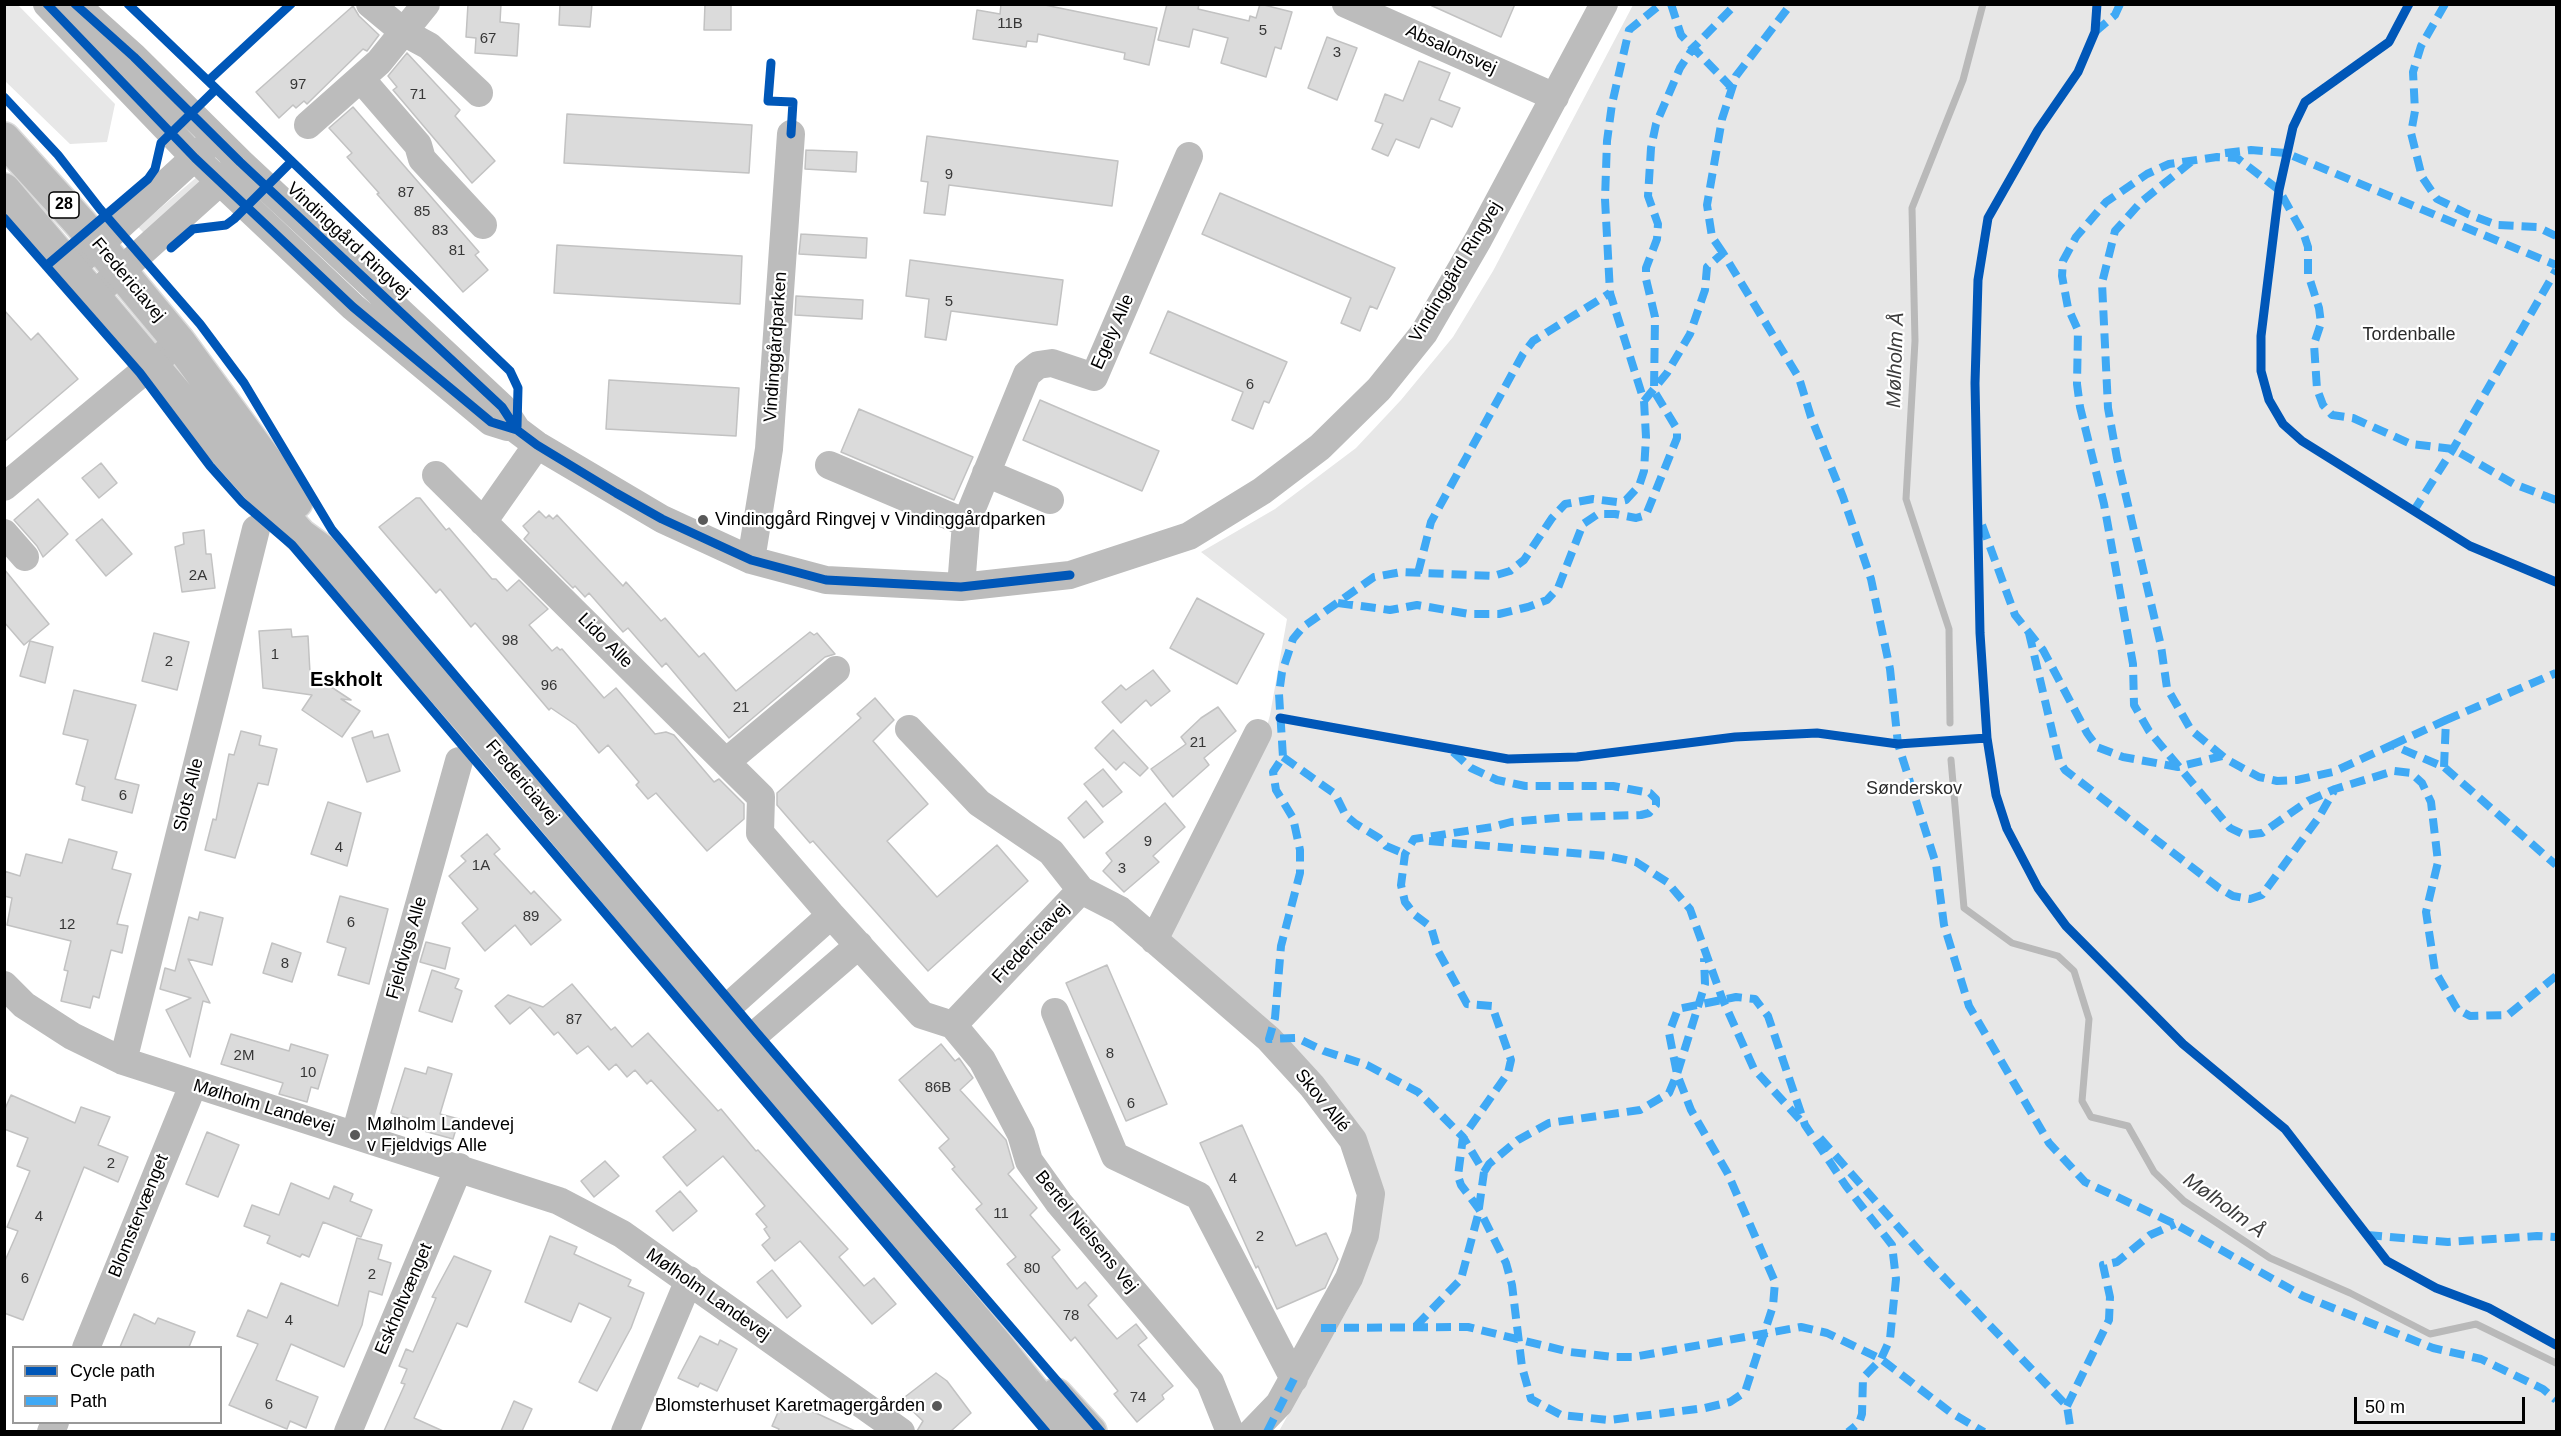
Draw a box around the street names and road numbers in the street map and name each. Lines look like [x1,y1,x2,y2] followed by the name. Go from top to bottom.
[1402,20,1500,80] street label: Absalonsvej
[282,178,414,304] street label: Vindinggård Ringvej
[49,192,79,218] road number: 28
[1405,198,1507,346] street label: Vindinggård Ringvej
[87,234,169,326] street label: Fredericiavej
[760,271,792,423] street label: Vindinggårdparken
[1087,291,1139,373] street label: Egely Alle
[573,609,637,673] street label: Lido Alle
[481,736,563,828] street label: Fredericiavej
[169,756,209,834] street label: Slots Alle
[382,894,432,1002] street label: Fjeldvigs Alle
[988,898,1074,988] street label: Fredericiavej
[1290,1065,1354,1137] street label: Skov Allé
[191,1075,337,1139] street label: Mølholm Landevej
[104,1151,174,1281] street label: Blomstervænget
[1030,1166,1142,1298] street label: Bertel Nielsens Vej
[371,1240,437,1358] street label: Eskholtvænget
[642,1244,774,1346] street label: Mølholm Landevej

